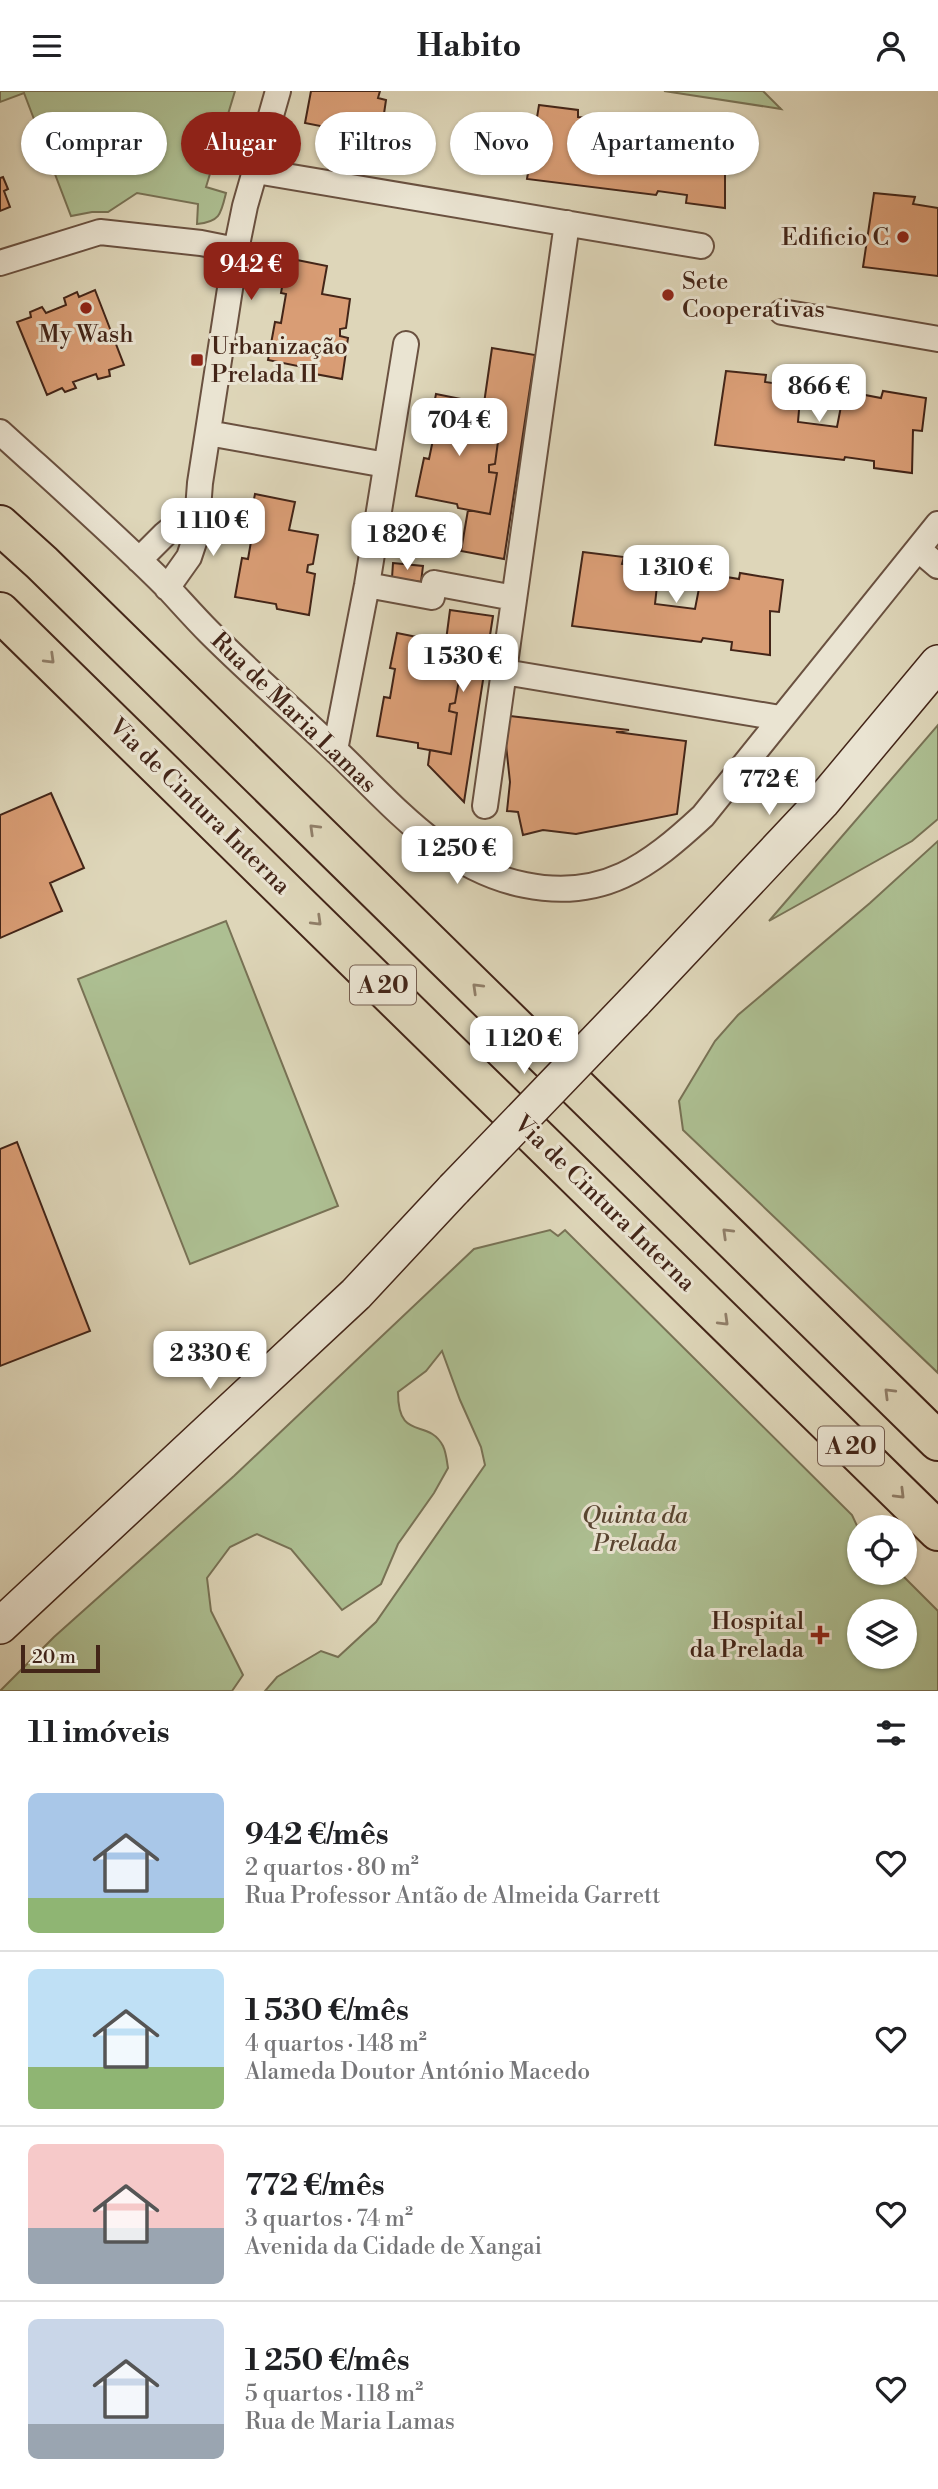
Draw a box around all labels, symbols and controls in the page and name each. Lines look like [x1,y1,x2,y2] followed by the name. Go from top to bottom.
[417,26,521,66] text: Habito
[28,27,66,65] icon: menu
[872,27,910,65] icon: person
[21,112,167,175] chip: Comprar
[181,112,301,175] chip: Alugar
[315,112,436,175] chip: Filtros
[450,112,553,175] chip: Novo
[567,112,759,175] chip: Apartamento
[781,223,889,253] place label: Edificio C
[895,229,911,245] marker: Edificio C
[202,243,300,302] pin: 942 €
[220,251,282,279] text: 942 €
[682,267,825,325] place label: Sete Cooperativas
[660,287,676,303] marker: Sete Cooperativas
[78,300,94,316] marker: My Wash
[38,320,134,350] place label: My Wash
[211,332,348,390] place label: Urbanização Prelada II
[189,352,205,368] marker: Urbanização Prelada II
[770,365,868,424] pin: 866 €
[788,373,850,401] text: 866 €
[410,399,508,458] pin: 704 €
[427,407,491,435] text: 704 €
[148,498,278,558] pin: 1 110 €
[177,507,249,535] text: 1 110 €
[342,512,472,572] pin: 1 820 €
[367,521,447,549] text: 1 820 €
[611,545,741,605] pin: 1 310 €
[639,554,713,582] text: 1 310 €
[204,626,382,800] street label: Rua de Maria Lamas
[398,635,528,694] pin: 1 530 €
[424,643,502,671] text: 1 530 €
[41,650,54,663] one-way arrow
[102,712,297,902] street label: Via de Cintura Interna
[720,757,818,817] pin: 772 €
[739,766,799,794] text: 772 €
[310,825,323,838] one-way arrow
[392,827,522,886] pin: 1 250 €
[418,835,496,863] text: 1 250 €
[309,912,322,925] one-way arrow
[350,965,416,1005] road number: A 20
[472,984,485,997] one-way arrow
[459,1017,589,1076] pin: 1 120 €
[486,1025,562,1053] text: 1 120 €
[507,1109,702,1299] street label: Via de Cintura Interna
[723,1229,736,1242] one-way arrow
[716,1312,729,1325] one-way arrow
[145,1331,275,1391] pin: 2 330 €
[169,1340,251,1368] text: 2 330 €
[885,1388,898,1401] one-way arrow
[818,1427,884,1465] road number: A 20
[892,1486,904,1498] one-way arrow
[582,1501,689,1559] park label: Quinta da Prelada
[847,1515,917,1669] map controls
[847,1515,917,1585] button: locate
[847,1599,917,1669] button: layers
[690,1607,805,1665] place label: Hospital da Prelada
[810,1625,830,1645] marker: Hospital da Prelada
[21,1642,100,1674] scale bar
[32,1645,76,1669] text: 20 m
[28,1714,170,1752] text: 11 imóveis
[872,1714,910,1752] icon: filters
[245,1816,389,1854] text: 942 €/mês
[84,1821,168,1905] icon: home
[872,1844,910,1882] icon: heart
[245,1854,419,1882] text: 2 quartos · 80 m²
[245,1882,660,1910] text: Rua Professor Antão de Almeida Garrett
[245,1992,409,2030] text: 1 530 €/mês
[84,1997,168,2081] icon: home
[872,2020,910,2058] icon: heart
[245,2030,427,2058] text: 4 quartos · 148 m²
[245,2058,590,2086] text: Alameda Doutor António Macedo
[245,2167,385,2205] text: 772 €/mês
[84,2172,168,2256] icon: home
[872,2195,910,2233] icon: heart
[245,2205,413,2233] text: 3 quartos · 74 m²
[245,2233,542,2261] text: Avenida da Cidade de Xangai
[245,2342,410,2380] text: 1 250 €/mês
[84,2347,168,2431] icon: home
[872,2370,910,2408] icon: heart
[245,2380,423,2408] text: 5 quartos · 118 m²
[245,2408,455,2436] text: Rua de Maria Lamas

